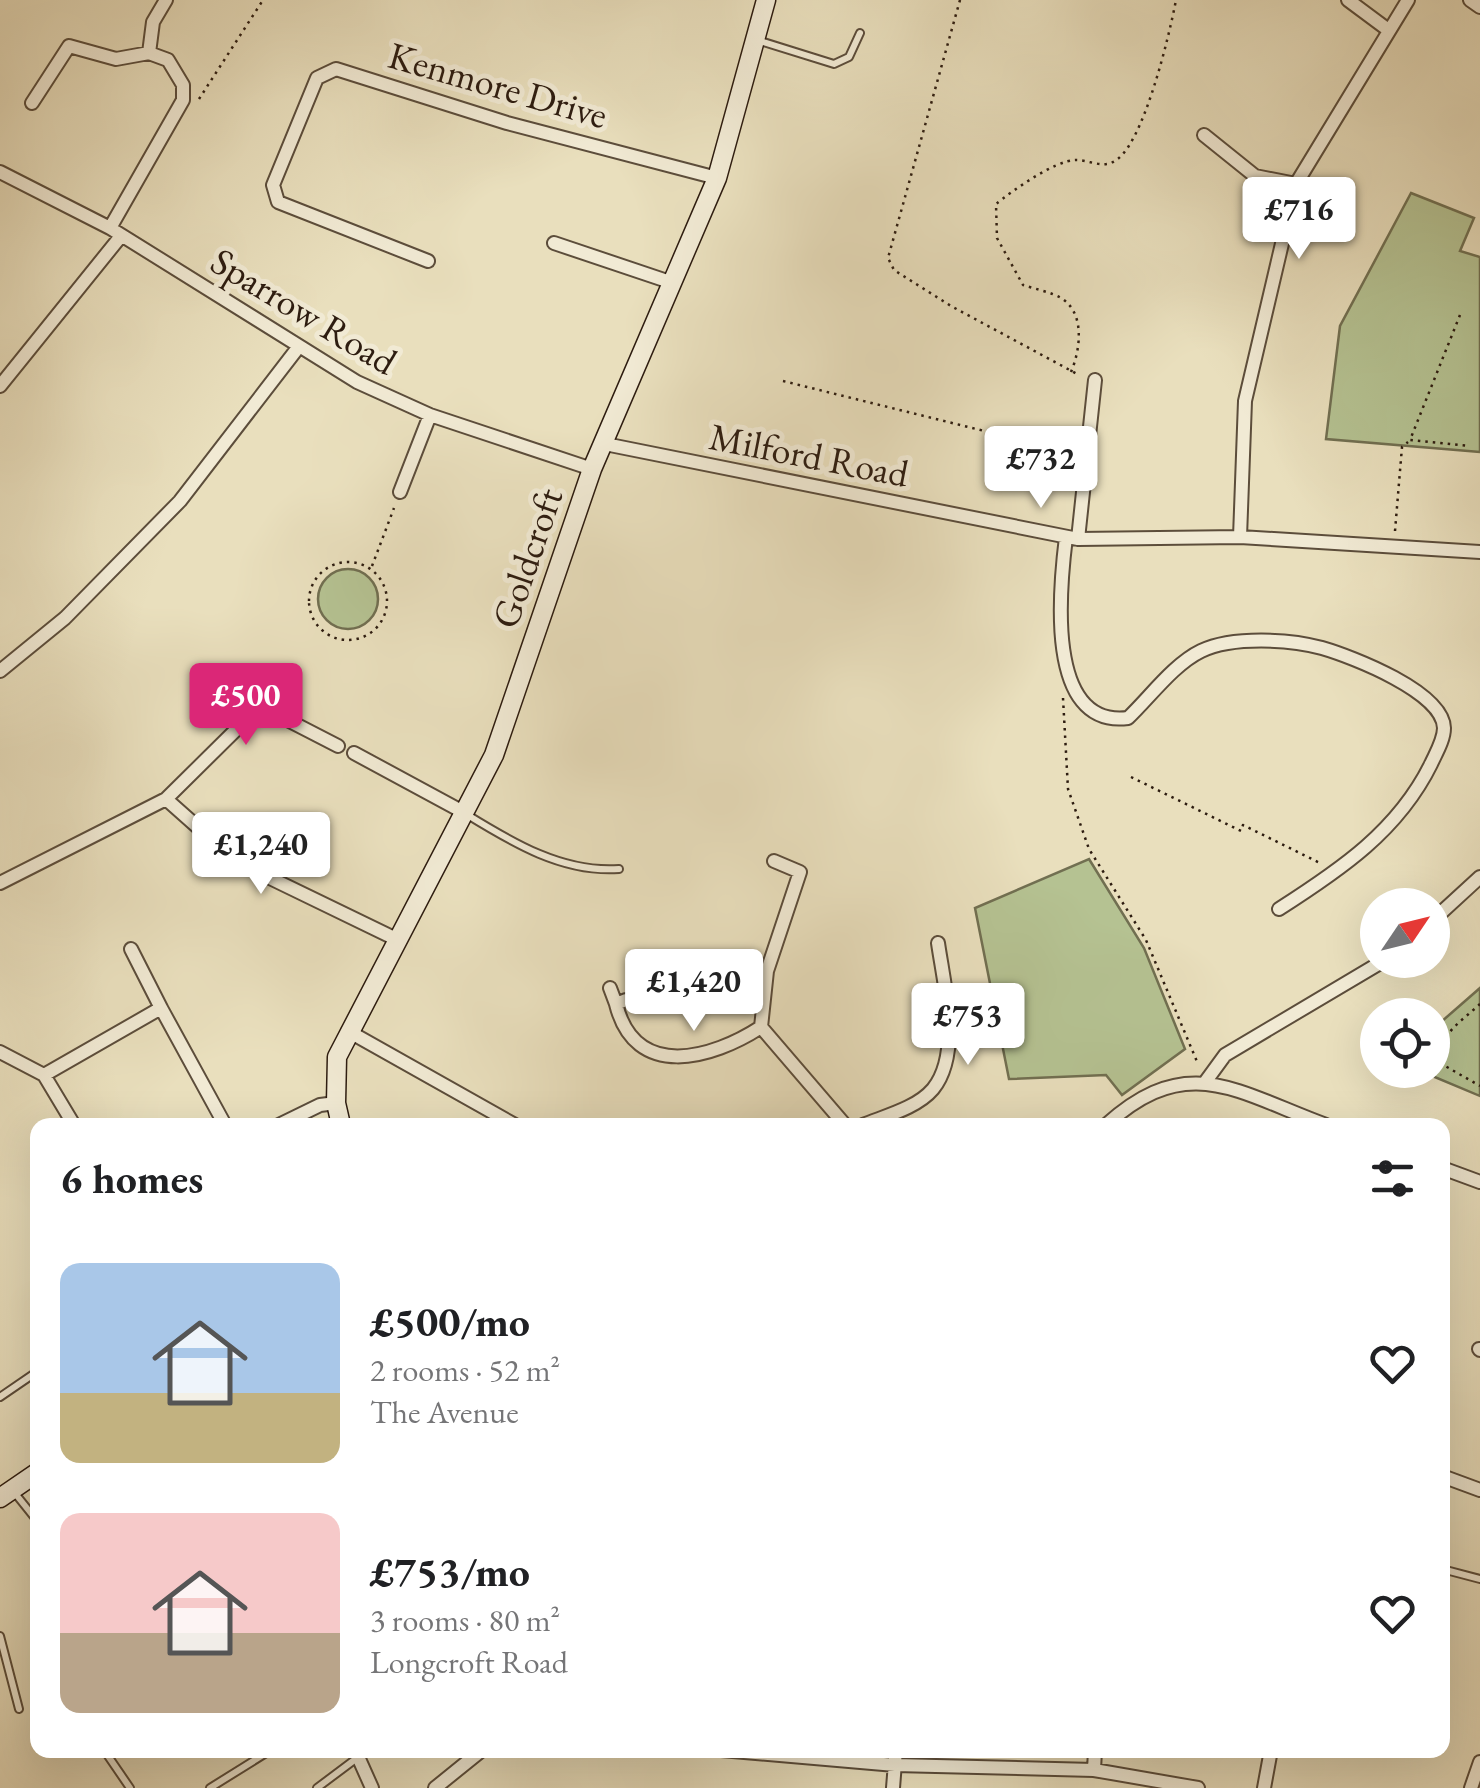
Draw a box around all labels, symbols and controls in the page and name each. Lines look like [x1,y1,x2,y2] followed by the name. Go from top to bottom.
[383,30,613,139] street label: Kenmore Drive
[1240,177,1358,262] pin: £716
[1265,188,1333,230] text: £716
[202,236,407,386] street label: Sparrow Road
[705,411,914,498] street label: Milford Road
[982,426,1100,511] pin: £732
[1007,437,1075,479] text: £732
[480,481,573,634] street label: Goldcroft
[187,663,305,748] pin: £500
[212,674,280,716] text: £500
[180,812,342,897] pin: £1,240
[214,823,308,865] text: £1,240
[1360,888,1450,978] north arrow
[1360,888,1450,1088] map controls
[613,949,775,1034] pin: £1,420
[647,960,741,1002] text: £1,420
[909,983,1027,1068] pin: £753
[934,994,1002,1036] text: £753
[1360,998,1450,1088] button: locate
[60,1151,203,1206] text: 6 homes
[1365,1151,1420,1206] icon: filters
[370,1294,530,1349] text: £500/mo
[140,1303,260,1423] icon: home
[1365,1336,1420,1391] icon: heart
[370,1349,560,1391] text: 2 rooms · 52 m²
[370,1391,519,1433] text: The Avenue
[370,1544,530,1599] text: £753/mo
[140,1553,260,1673] icon: home
[1365,1586,1420,1641] icon: heart
[370,1599,560,1641] text: 3 rooms · 80 m²
[370,1641,568,1683] text: Longcroft Road

